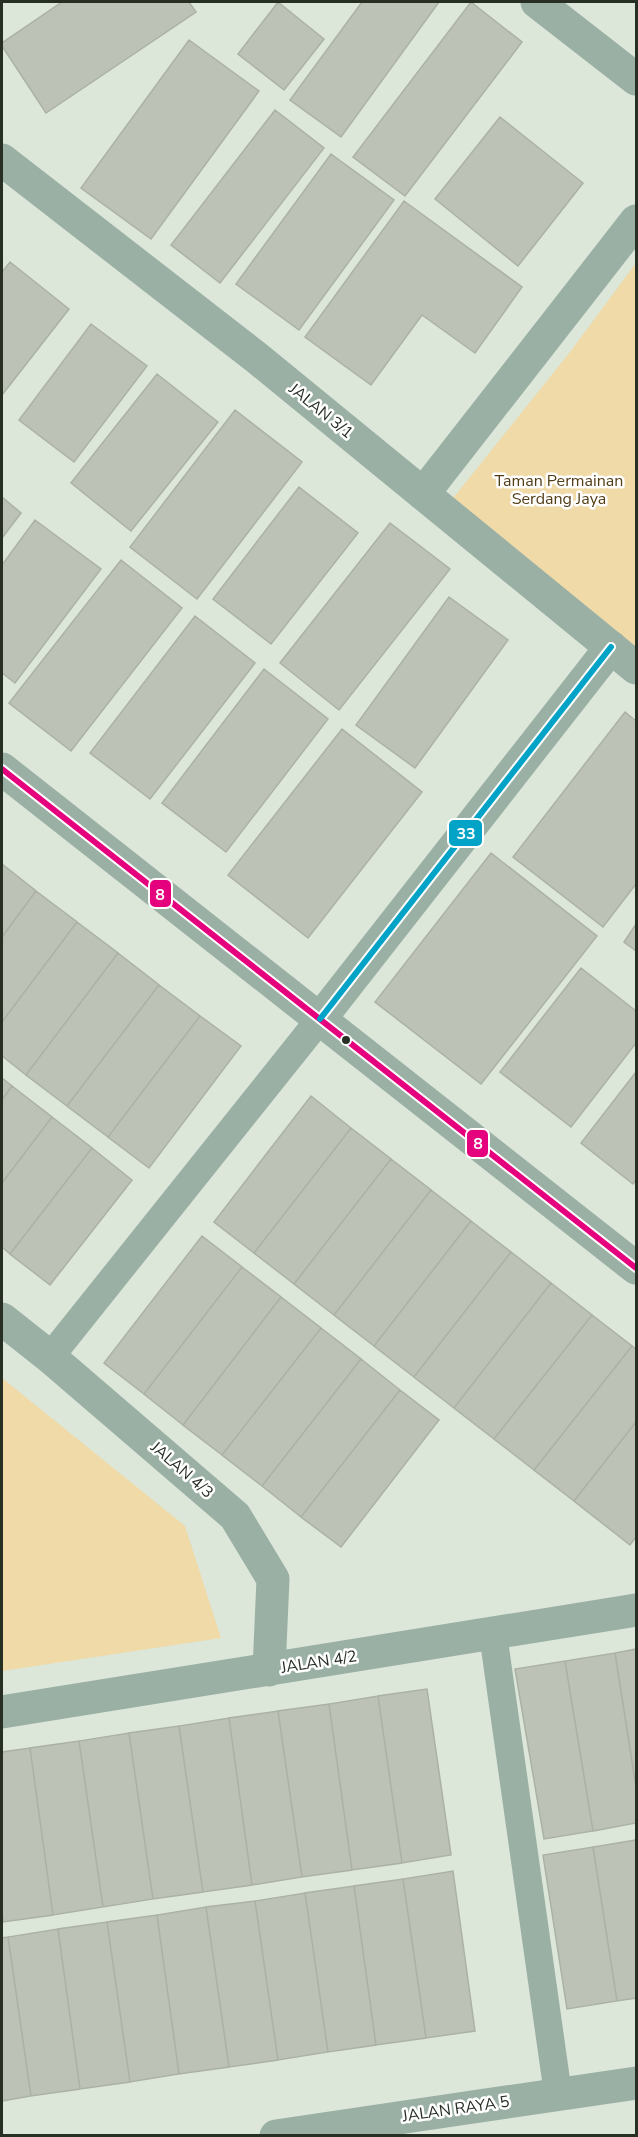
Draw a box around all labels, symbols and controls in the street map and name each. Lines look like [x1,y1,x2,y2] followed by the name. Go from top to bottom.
[284,378,358,444] street label: JALAN 3/1
[495,470,623,510] park label: Taman Permainan Serdang Jaya
[448,819,483,847] line badge: 33
[456,823,476,845] text: 33
[149,879,172,908] line badge: 8
[155,884,165,906] text: 8
[340,1034,352,1046] unlabelled marker
[466,1129,489,1158] line badge: 8
[473,1133,483,1155] text: 8
[145,1436,218,1503] street label: JALAN 4/3
[278,1645,359,1679] street label: JALAN 4/2
[400,2091,511,2128] street label: JALAN RAYA 5

